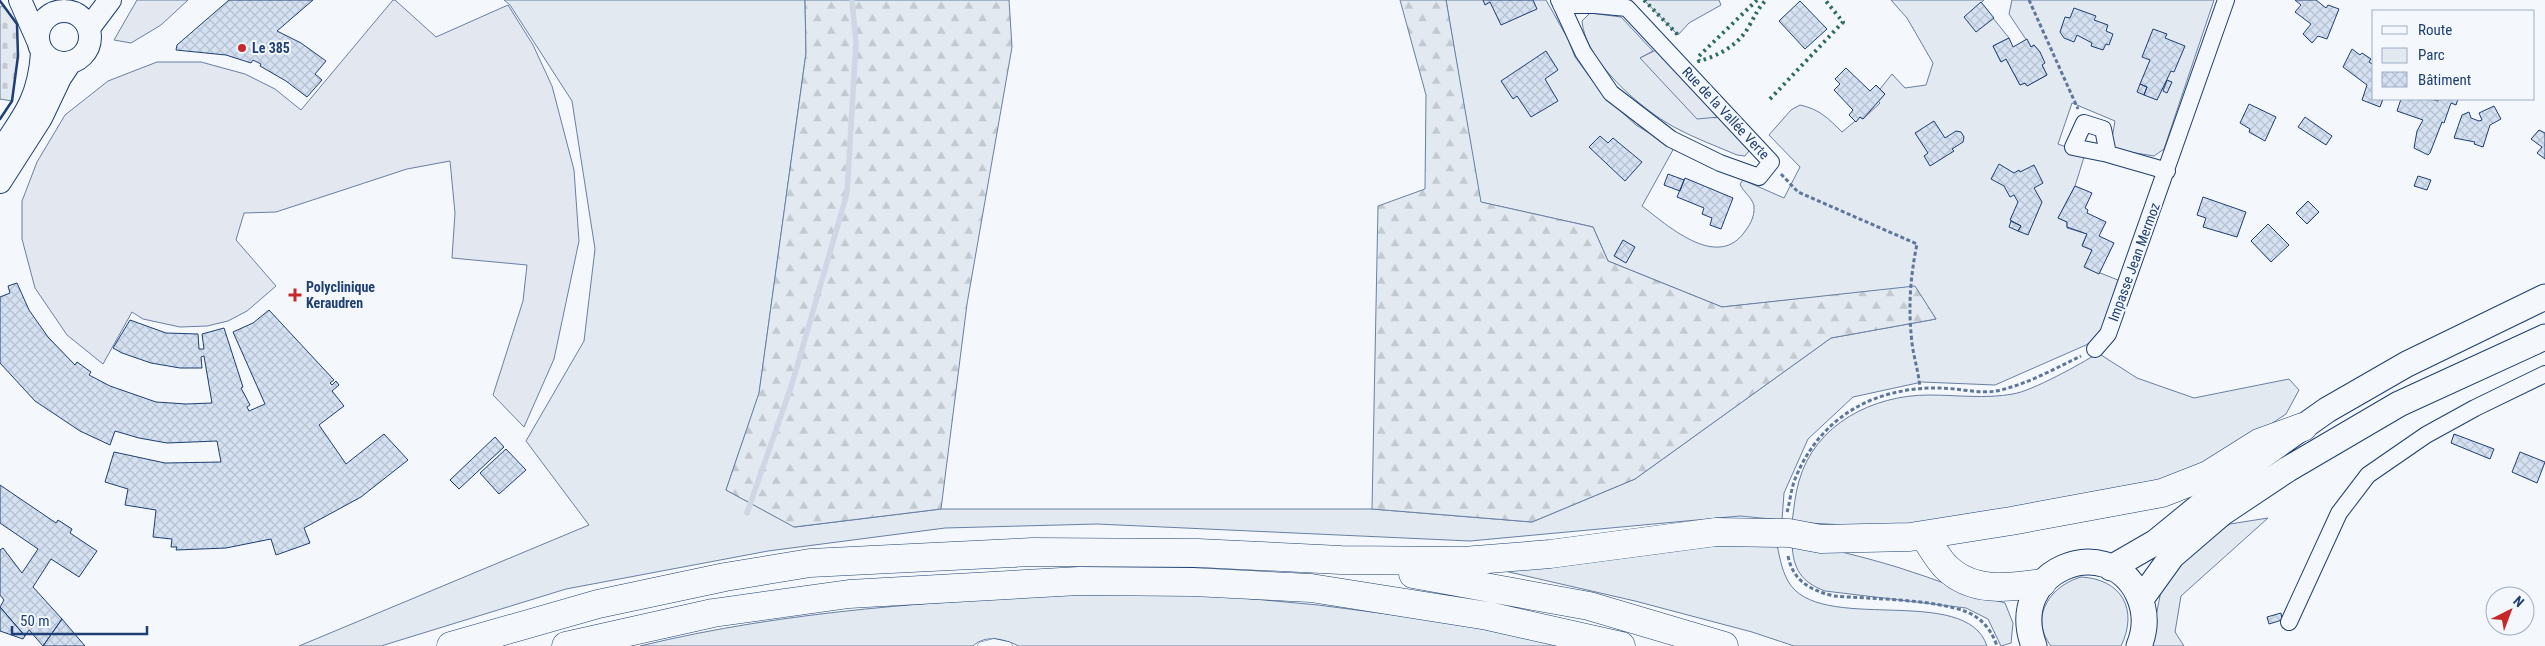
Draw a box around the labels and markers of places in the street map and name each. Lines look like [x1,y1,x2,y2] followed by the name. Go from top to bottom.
[252,40,290,56] place label: Le 385
[236,42,248,54] marker: Le 385
[306,279,375,311] place label: Polyclinique Keraudren
[288,288,302,302] marker: Polyclinique Keraudren

